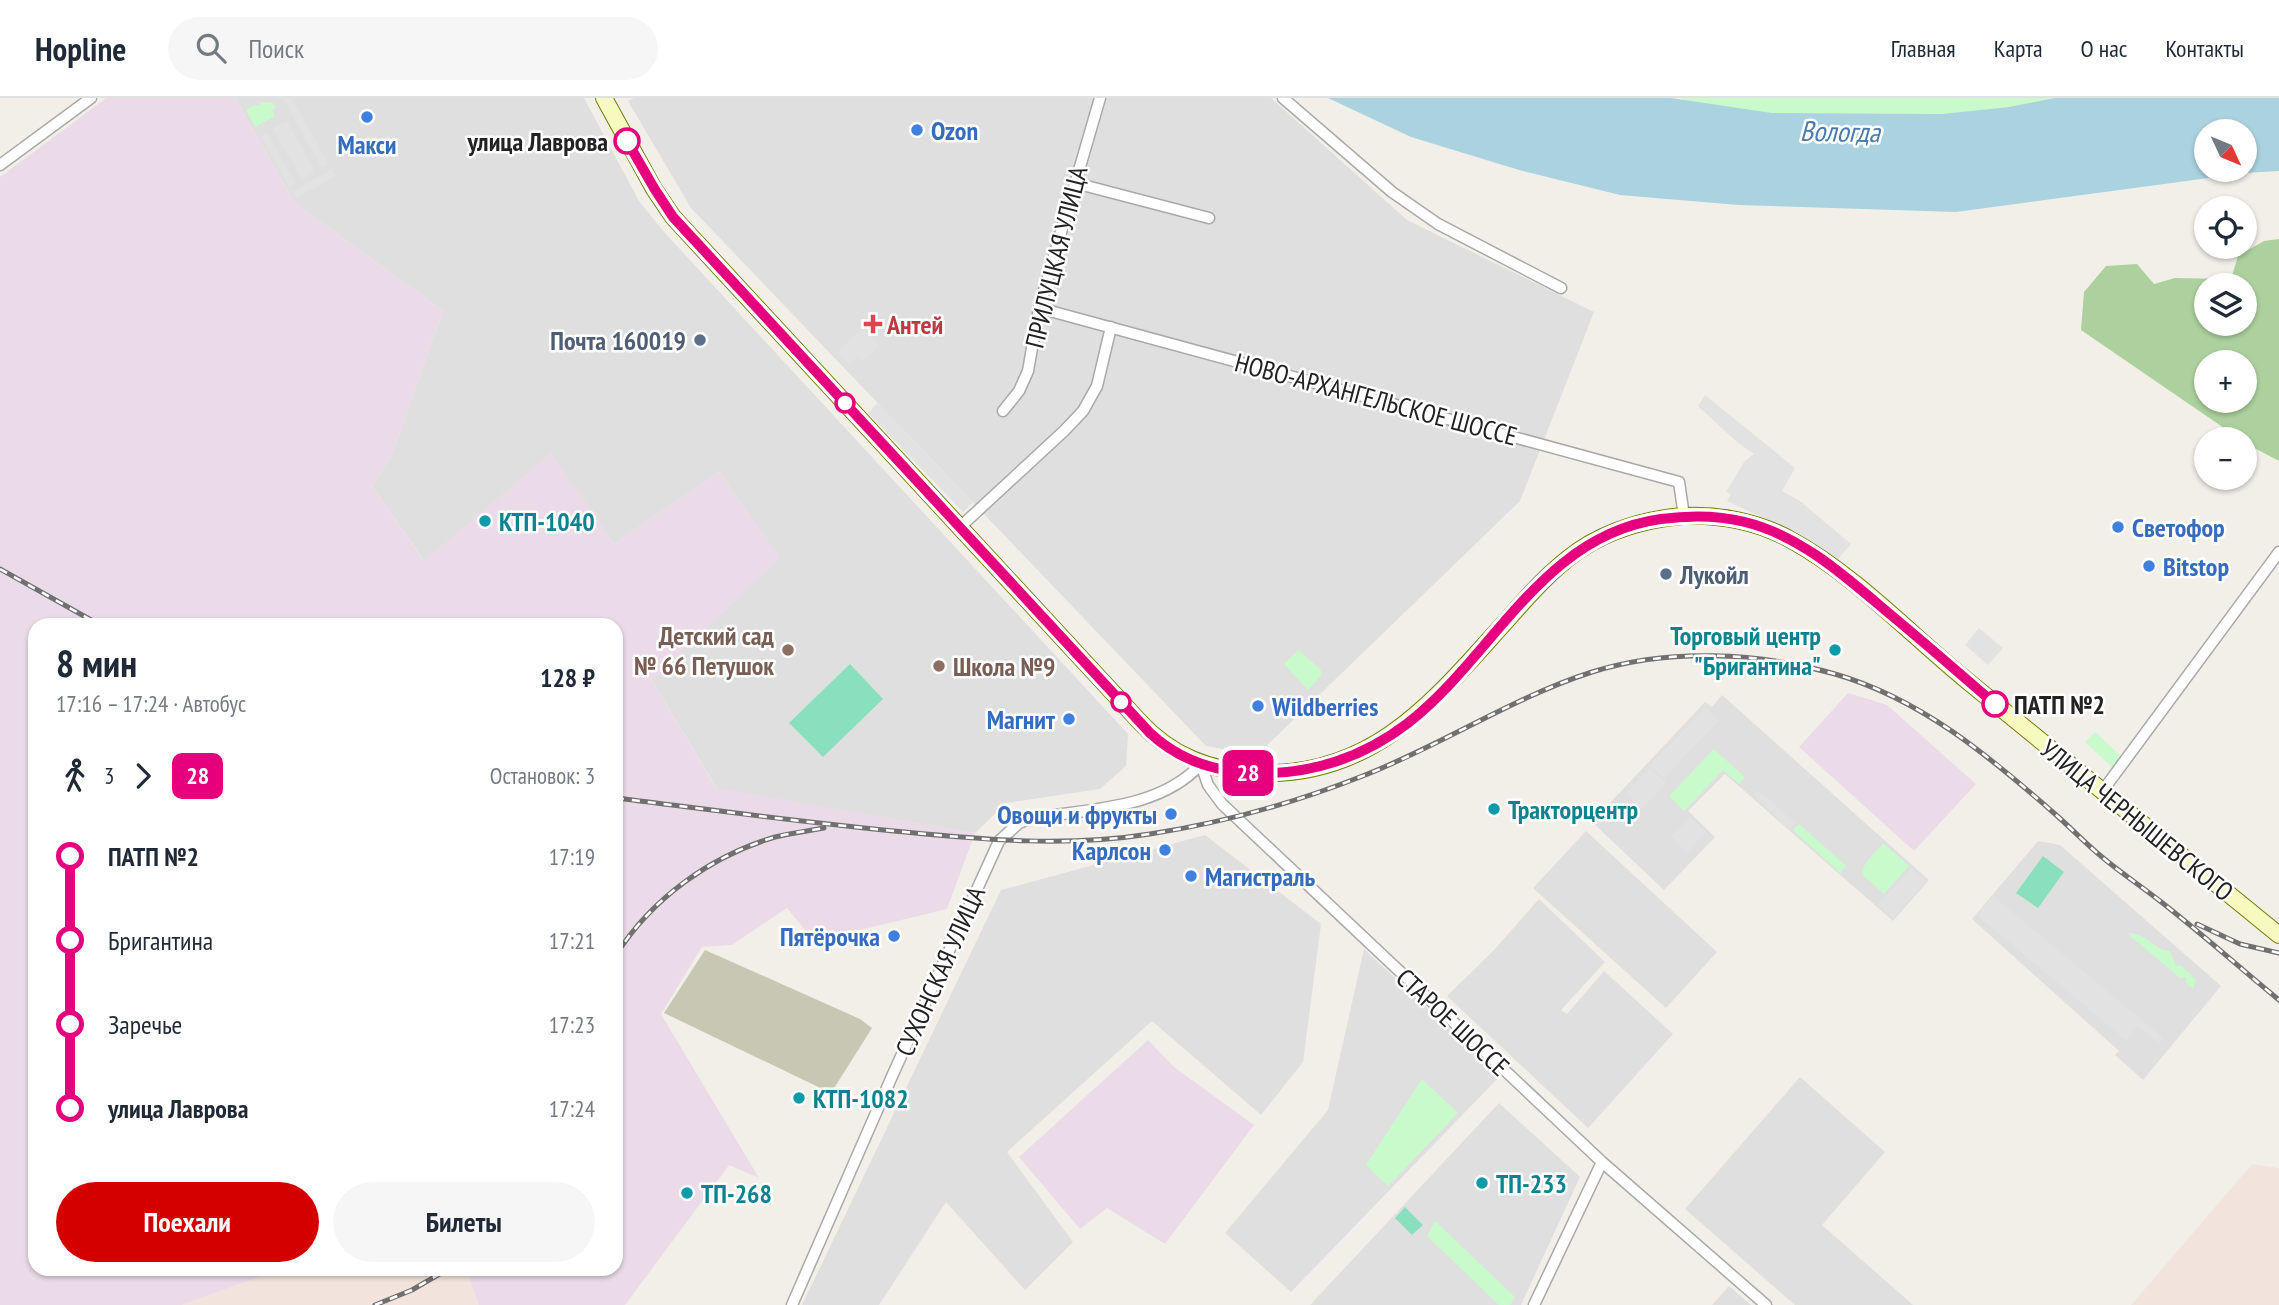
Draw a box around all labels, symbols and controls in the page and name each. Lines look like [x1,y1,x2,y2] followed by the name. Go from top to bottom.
[168,17,658,80] search box
[35,27,126,70] text: Hopline
[192,29,230,67] icon: search
[248,32,304,65] text: Поиск
[1891,33,1956,64] text: Главная
[1994,33,2043,64] text: Карта
[2081,33,2127,64] text: О нас
[2165,33,2244,64] text: Контакты
[359,109,375,125] marker: Макси
[1800,112,1882,150] water label: Вологда
[931,114,978,147] place label: Ozon
[2194,119,2258,182] north arrow
[2194,119,2257,490] map controls
[909,122,925,138] marker: Ozon
[467,125,608,158] place label: улица Лаврова
[337,128,397,161] place label: Макси
[614,128,640,154] marker: улица Лаврова
[1018,162,1095,351] street label: ПРИЛУЦКАЯ УЛИЦА
[2194,196,2257,259] button: locate
[2194,273,2257,336] button: layers
[886,308,943,341] place label: Антей
[865,316,881,332] marker: Антей
[550,324,686,357] place label: Почта 160019
[692,332,708,348] marker: Почта 160019
[1231,345,1521,453] street label: НОВО-АРХАНГЕЛЬСКОЕ ШОССЕ
[2194,350,2257,413] button: +
[835,393,855,413] unlabelled marker
[2194,427,2257,490] button: −
[499,505,595,538] place label: КТП-1040
[2132,511,2225,544] place label: Светофор
[477,513,493,529] marker: КТП-1040
[2110,519,2126,535] marker: Светофор
[2163,550,2229,583] place label: Bitstop
[1679,558,1749,591] place label: Лукойл
[2141,558,2157,574] marker: Bitstop
[1658,566,1674,582] marker: Лукойл
[634,619,775,682] place label: Детский сад № 66 Петушок
[1670,619,1821,682] place label: Торговый центр "Бригантина"
[56,638,137,687] text: 8 мин
[780,642,796,658] marker: Детский сад № 66 Петушок
[1827,642,1843,658] marker: Торговый центр "Бригантина"
[953,650,1055,683] place label: Школа №9
[931,658,947,674] marker: Школа №9
[540,661,595,694] text: 128 ₽
[2014,688,2105,721] place label: ПАТП №2
[56,689,246,718] text: 17:16 – 17:24 · Автобус
[1271,690,1378,723] place label: Wildberries
[1982,691,2008,717] marker: ПАТП №2
[1111,692,1131,712] unlabelled marker
[1250,698,1266,714] marker: Wildberries
[987,703,1055,736] place label: Магнит
[1061,711,1077,727] marker: Магнит
[2034,732,2240,908] street label: УЛИЦА ЧЕРНЫШЕВСКОГО
[1216,750,1280,796] line badge: 28
[56,757,94,795] icon: walk
[124,757,162,795] icon: forward
[1237,757,1259,788] text: 28
[186,760,209,791] text: 28
[104,761,114,790] text: 3
[490,761,595,790] text: Остановок: 3
[1508,793,1638,826] place label: Тракторцентр
[997,798,1157,831] place label: Овощи и фрукты
[1486,801,1502,817] marker: Тракторцентр
[1163,806,1179,822] marker: Овощи и фрукты
[1072,834,1151,867] place label: Карлсон
[108,840,199,873] text: ПАТП №2
[549,842,595,871] text: 17:19
[1157,842,1173,858] marker: Карлсон
[1205,860,1315,893] place label: Магистраль
[1183,868,1199,884] marker: Магистраль
[888,880,992,1061] street label: СУХОНСКАЯ УЛИЦА
[780,920,880,953] place label: Пятёрочка
[108,924,213,957] text: Бригантина
[549,926,595,955] text: 17:21
[886,928,902,944] marker: Пятёрочка
[1389,961,1517,1083] street label: СТАРОЕ ШОССЕ
[108,1008,182,1041] text: Заречье
[549,1010,595,1039] text: 17:23
[813,1082,909,1115] place label: КТП-1082
[791,1090,807,1106] marker: КТП-1082
[108,1092,248,1125] text: улица Лаврова
[549,1094,595,1123] text: 17:24
[1496,1167,1567,1200] place label: ТП-233
[1474,1175,1490,1191] marker: ТП-233
[701,1177,772,1210] place label: ТП-268
[56,1182,319,1262] button: Поехали
[333,1182,595,1262] button: Билеты
[679,1185,695,1201] marker: ТП-268

